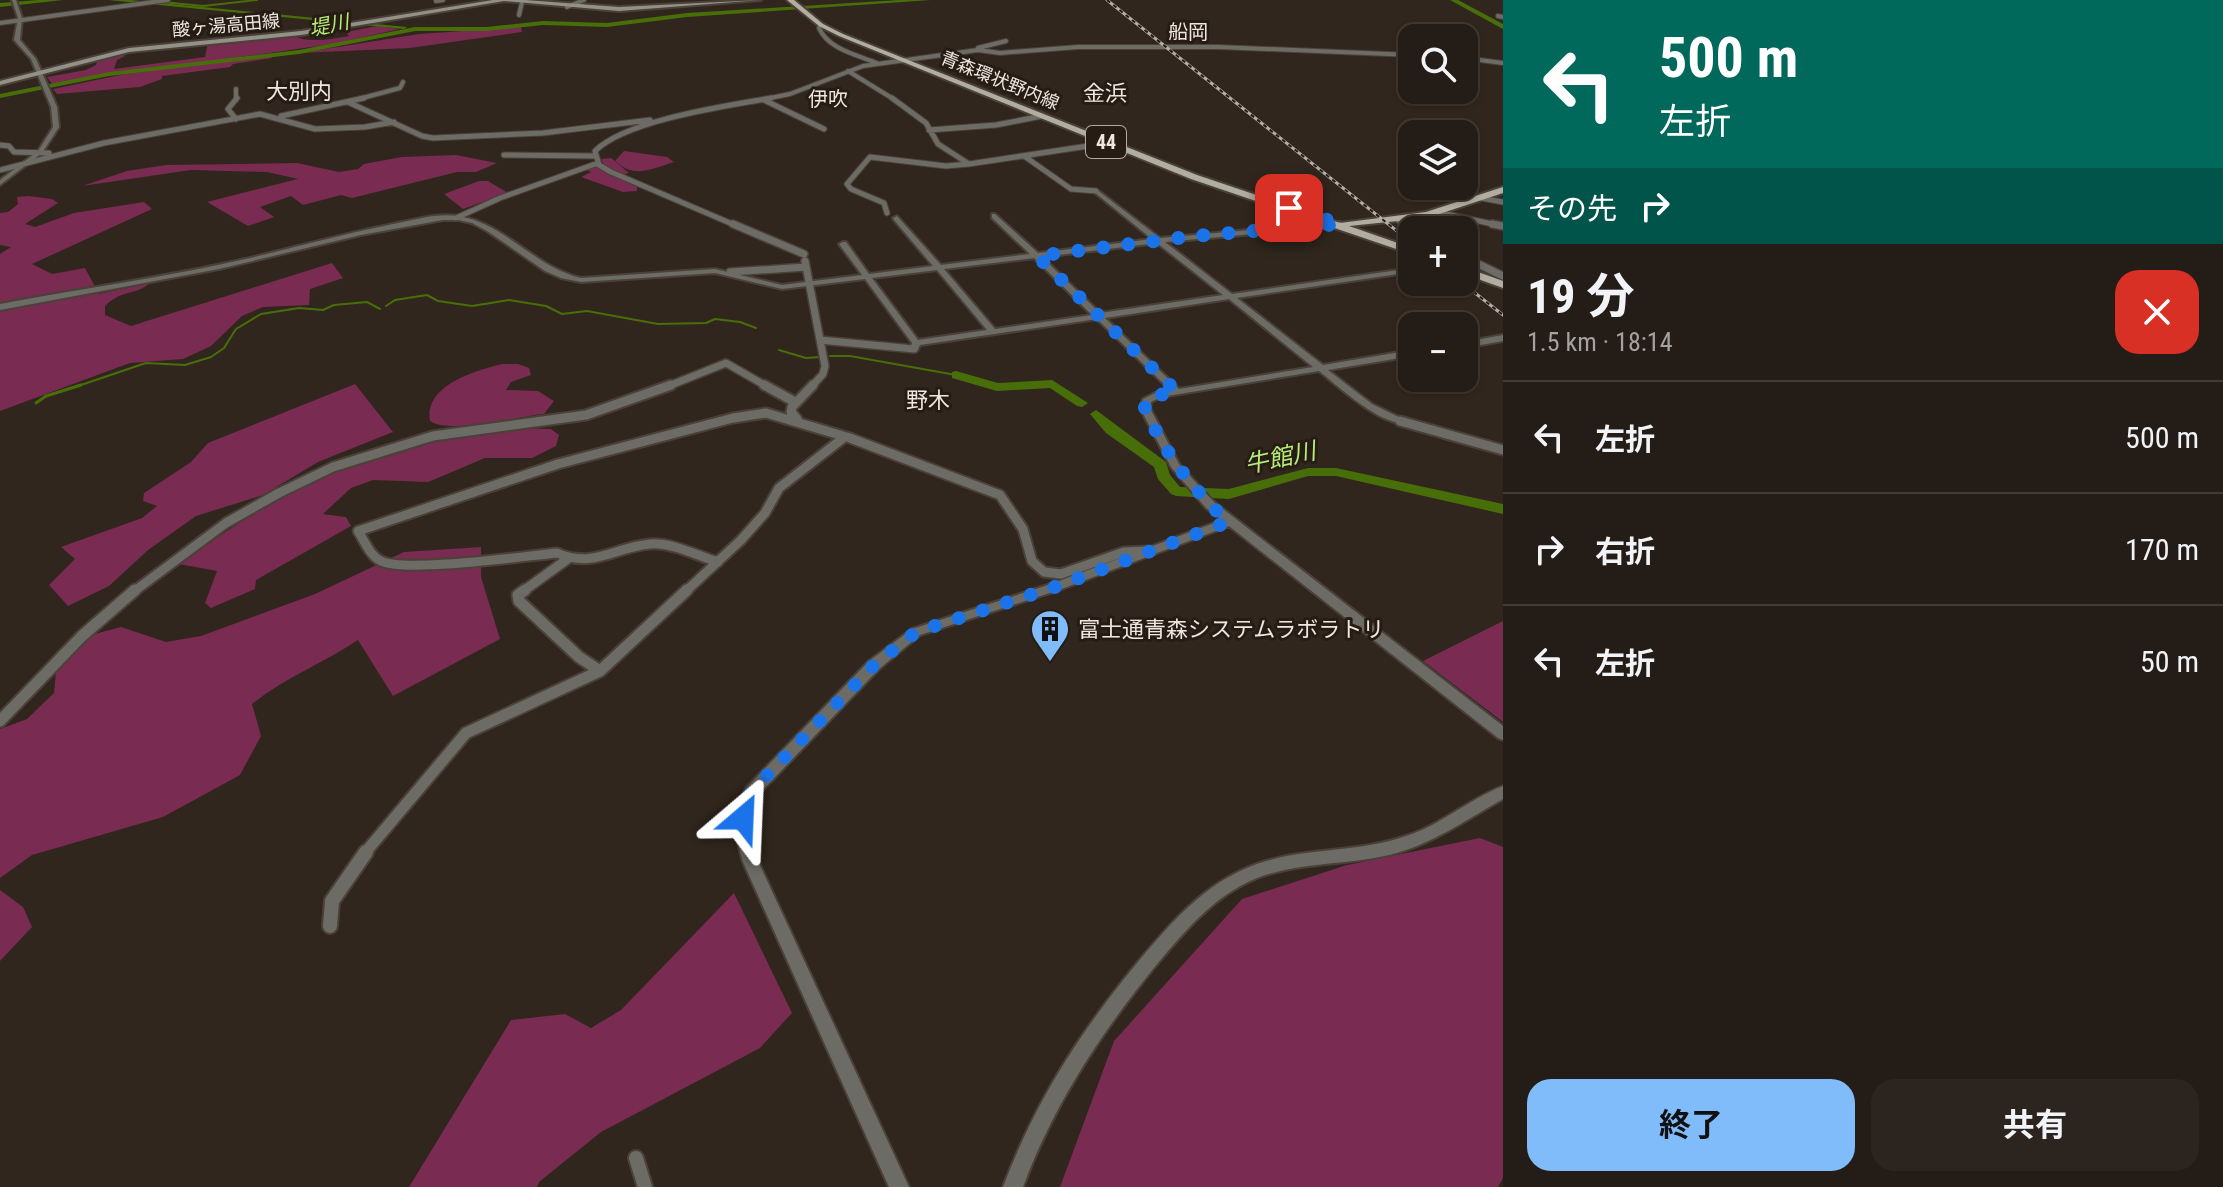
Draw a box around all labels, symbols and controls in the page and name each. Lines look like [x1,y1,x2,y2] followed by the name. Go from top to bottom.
[307,9,353,41] water label: 堤川
[171,10,281,40] street label: 酸ヶ湯高田線
[1168,20,1208,44] district label: 船岡
[1398,24,1478,392] map controls
[1398,24,1478,104] button: search
[1659,25,1798,91] text: 500 m
[1527,32,1631,136] icon: left
[938,47,1062,113] street label: 青森環状野内線
[266,79,332,104] district label: 大別内
[1083,81,1127,106] district label: 金浜
[808,87,848,111] district label: 伊吹
[1659,101,1731,143] text: 左折
[1398,120,1478,200] button: layers
[1086,126,1126,158] road number: 44
[1255,174,1323,242] pin
[1633,184,1677,228] icon: right
[1267,186,1311,230] icon: arrive
[1527,191,1617,226] text: その先
[1398,216,1478,296] button: +
[1527,268,1635,325] text: 19 分
[2115,270,2199,354] button: close
[1398,312,1478,392] button: −
[1527,327,1672,357] text: 1.5 km · 18:14
[906,388,950,413] district label: 野木
[1527,415,1571,459] icon: left
[2125,420,2199,455] text: 500 m
[1595,422,1655,457] text: 左折
[1242,436,1321,479] water label: 牛館川
[1527,527,1571,571] icon: right
[2125,532,2199,567] text: 170 m
[1595,534,1655,569] text: 右折
[1029,608,1071,663] building icon: 富士通青森システムラボラトリ
[1078,617,1384,642] place label: 富士通青森システムラボラトリ
[1527,639,1571,683] icon: left
[2140,644,2199,679] text: 50 m
[1595,646,1655,681] text: 左折
[701,776,785,860] position arrow
[1527,1079,1855,1171] button: 終了
[1871,1079,2199,1171] button: 共有

